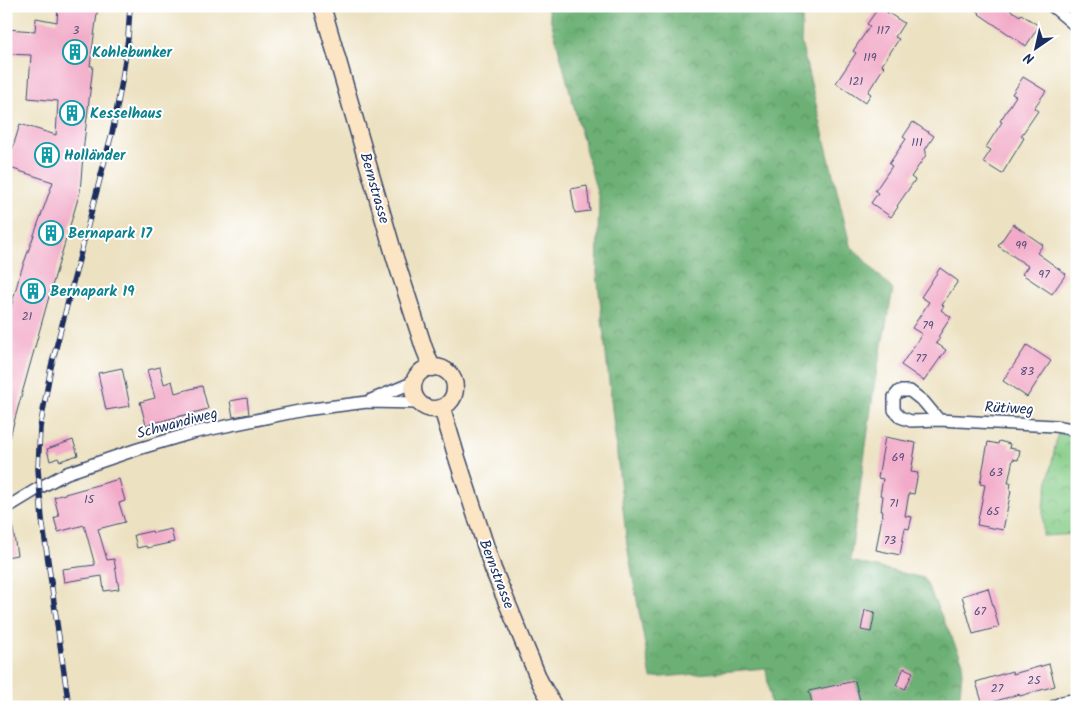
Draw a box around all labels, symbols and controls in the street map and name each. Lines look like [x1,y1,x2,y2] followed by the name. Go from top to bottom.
[73,21,80,40] house number: 3
[876,21,890,40] house number: 117
[1010,22,1060,72] north arrow
[62,39,88,65] building icon: Kohlebunker
[92,41,172,65] place label: Kohlebunker
[1019,46,1039,70] text: N
[863,48,877,67] house number: 119
[849,72,863,91] house number: 121
[59,100,85,126] building icon: Kesselhaus
[90,102,162,126] place label: Kesselhaus
[911,133,923,152] house number: 111
[34,142,60,168] building icon: Holländer
[64,144,126,168] place label: Holländer
[352,150,396,227] street label: Bernstrasse
[38,220,64,246] building icon: Bernapark 17
[68,222,153,246] place label: Bernapark 17
[1015,236,1027,255] house number: 99
[1038,265,1050,284] house number: 97
[20,278,46,304] building icon: Bernapark 19
[50,280,135,304] place label: Bernapark 19
[22,307,33,326] house number: 21
[922,316,934,335] house number: 79
[915,349,927,368] house number: 77
[1020,362,1034,381] house number: 83
[984,396,1034,422] street label: Rütiweg
[134,402,220,446] street label: Schwandiweg
[892,448,904,467] house number: 69
[989,463,1003,482] house number: 63
[84,490,96,509] house number: 15
[889,494,899,513] house number: 71
[986,502,1001,521] house number: 65
[884,531,896,550] house number: 73
[472,536,520,613] street label: Bernstrasse
[974,602,987,621] house number: 67
[1027,671,1042,690] house number: 25
[991,679,1004,698] house number: 27

